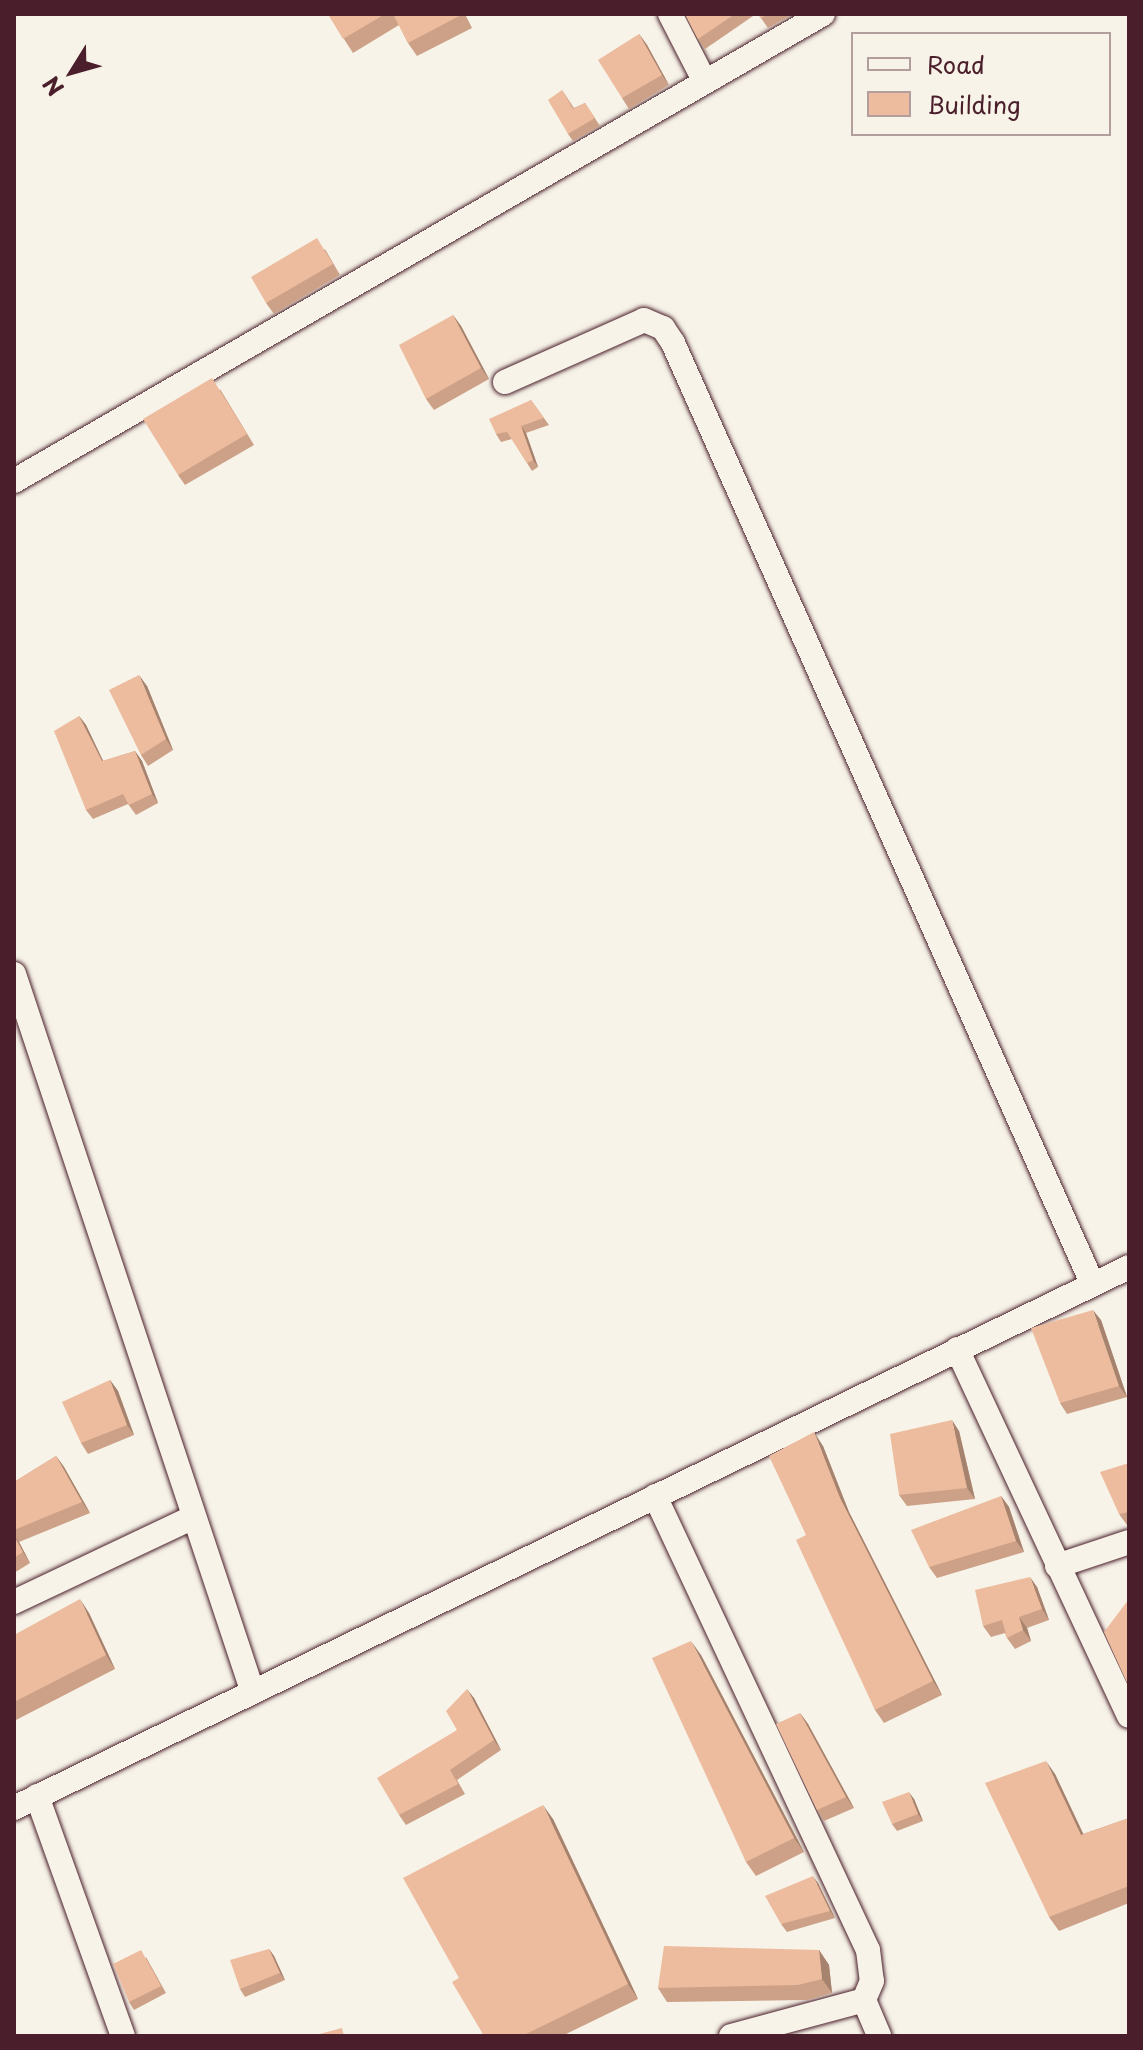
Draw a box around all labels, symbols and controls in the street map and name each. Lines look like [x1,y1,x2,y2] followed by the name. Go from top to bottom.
[32,32,112,112] north arrow
[851,32,1111,136] legend
[927,46,985,82] text: Road
[34,70,71,104] text: N
[927,86,1021,122] text: Building

